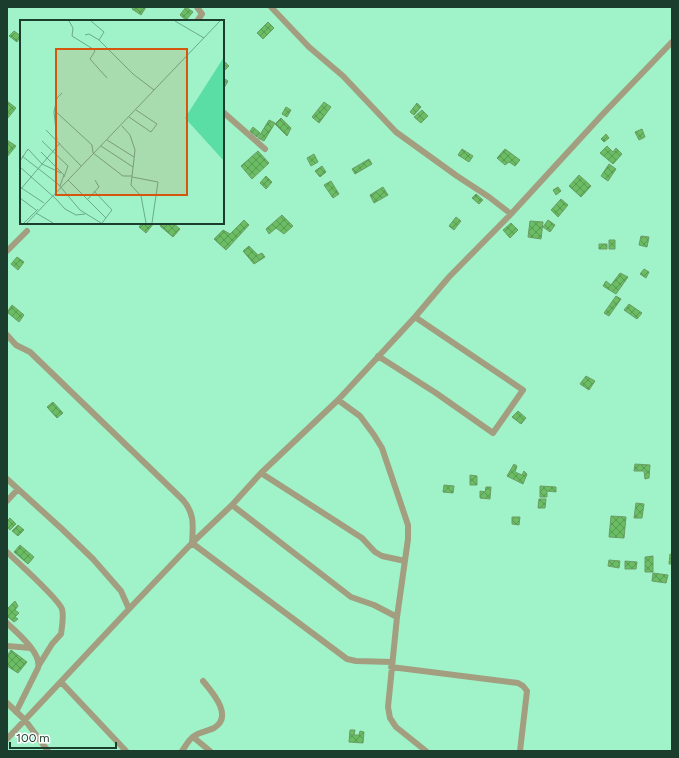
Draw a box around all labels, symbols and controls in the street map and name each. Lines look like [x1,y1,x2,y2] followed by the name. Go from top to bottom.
[20,20,224,224] inset map
[10,724,116,750] scale bar
[16,731,50,745] text: 100 m

